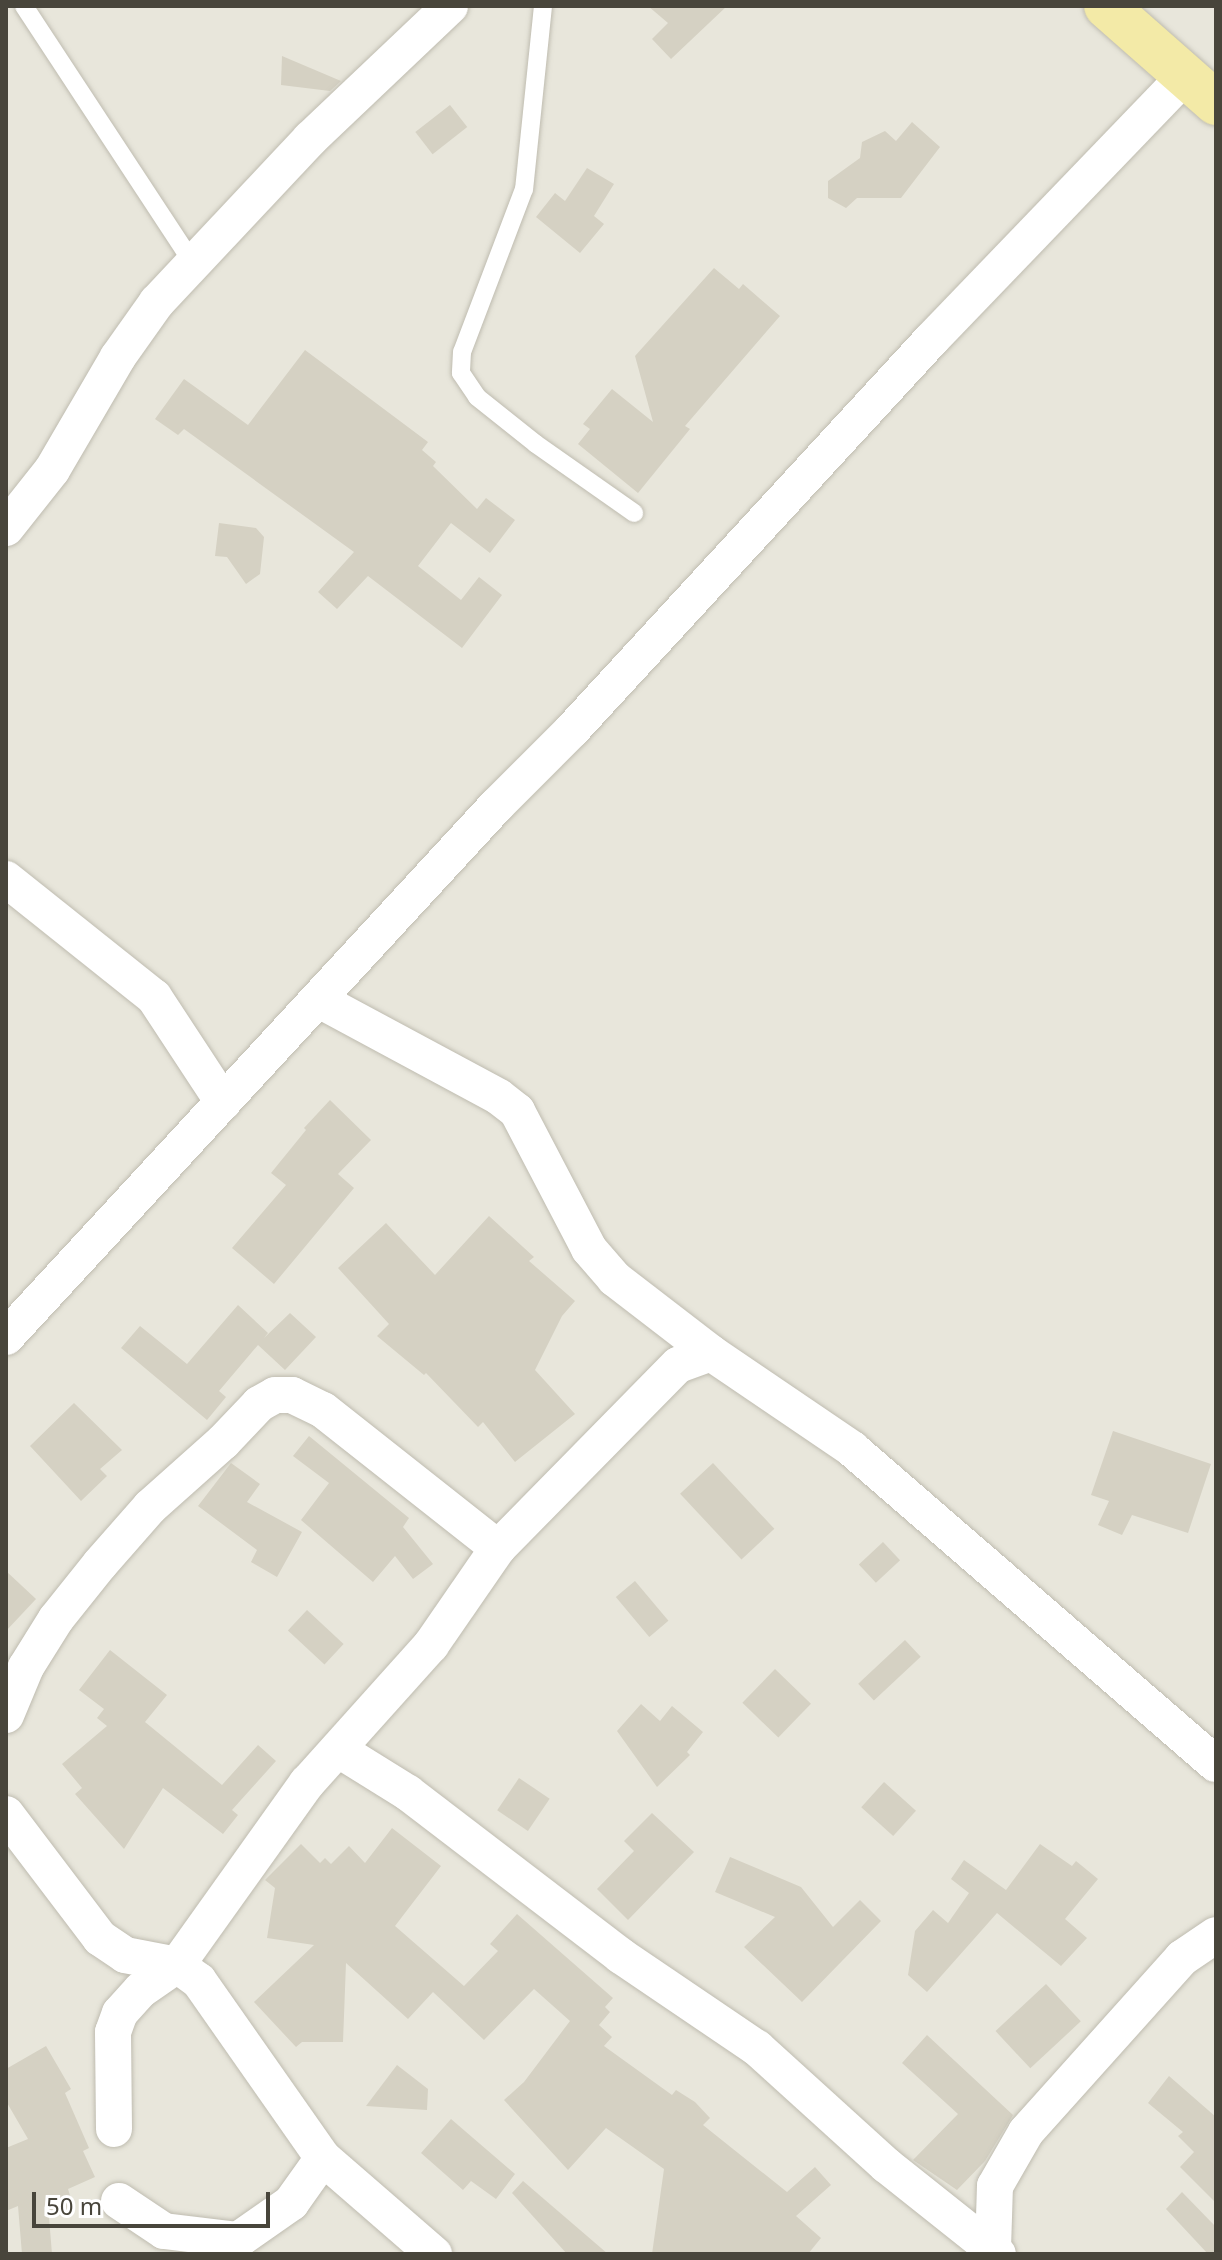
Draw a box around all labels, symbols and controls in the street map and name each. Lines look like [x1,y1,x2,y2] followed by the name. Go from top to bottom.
[36,2176,274,2226] scale bar
[46,2189,102,2222] text: 50 m

